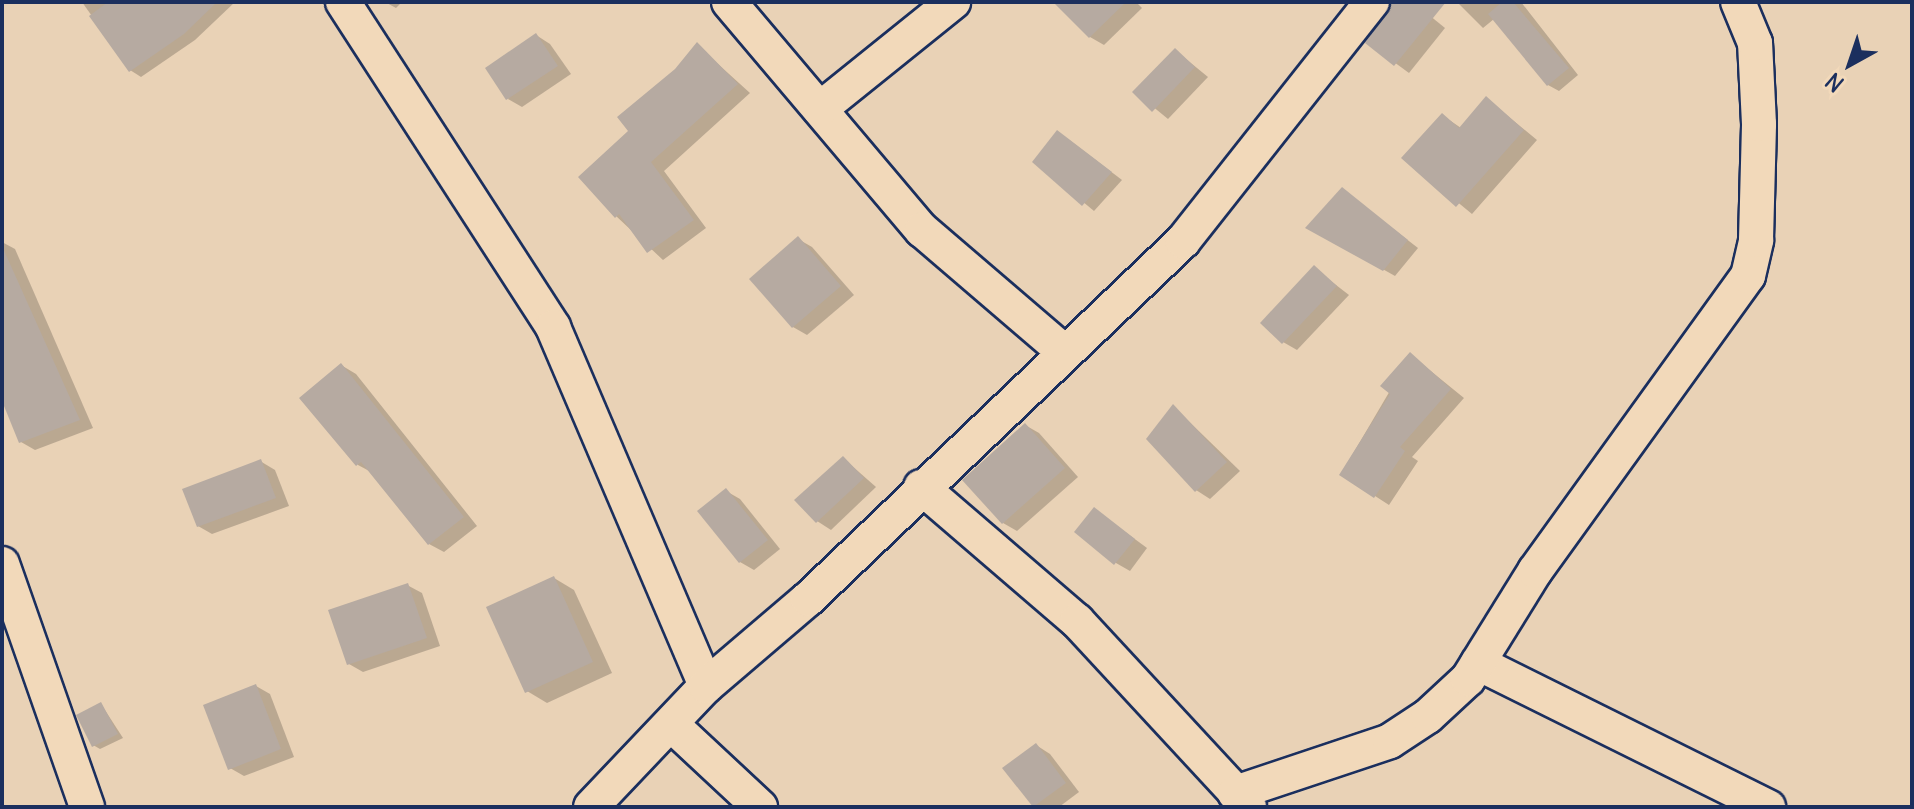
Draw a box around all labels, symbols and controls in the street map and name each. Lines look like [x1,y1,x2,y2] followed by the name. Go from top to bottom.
[1810,24,1890,104] north arrow
[1820,67,1849,98] text: N

